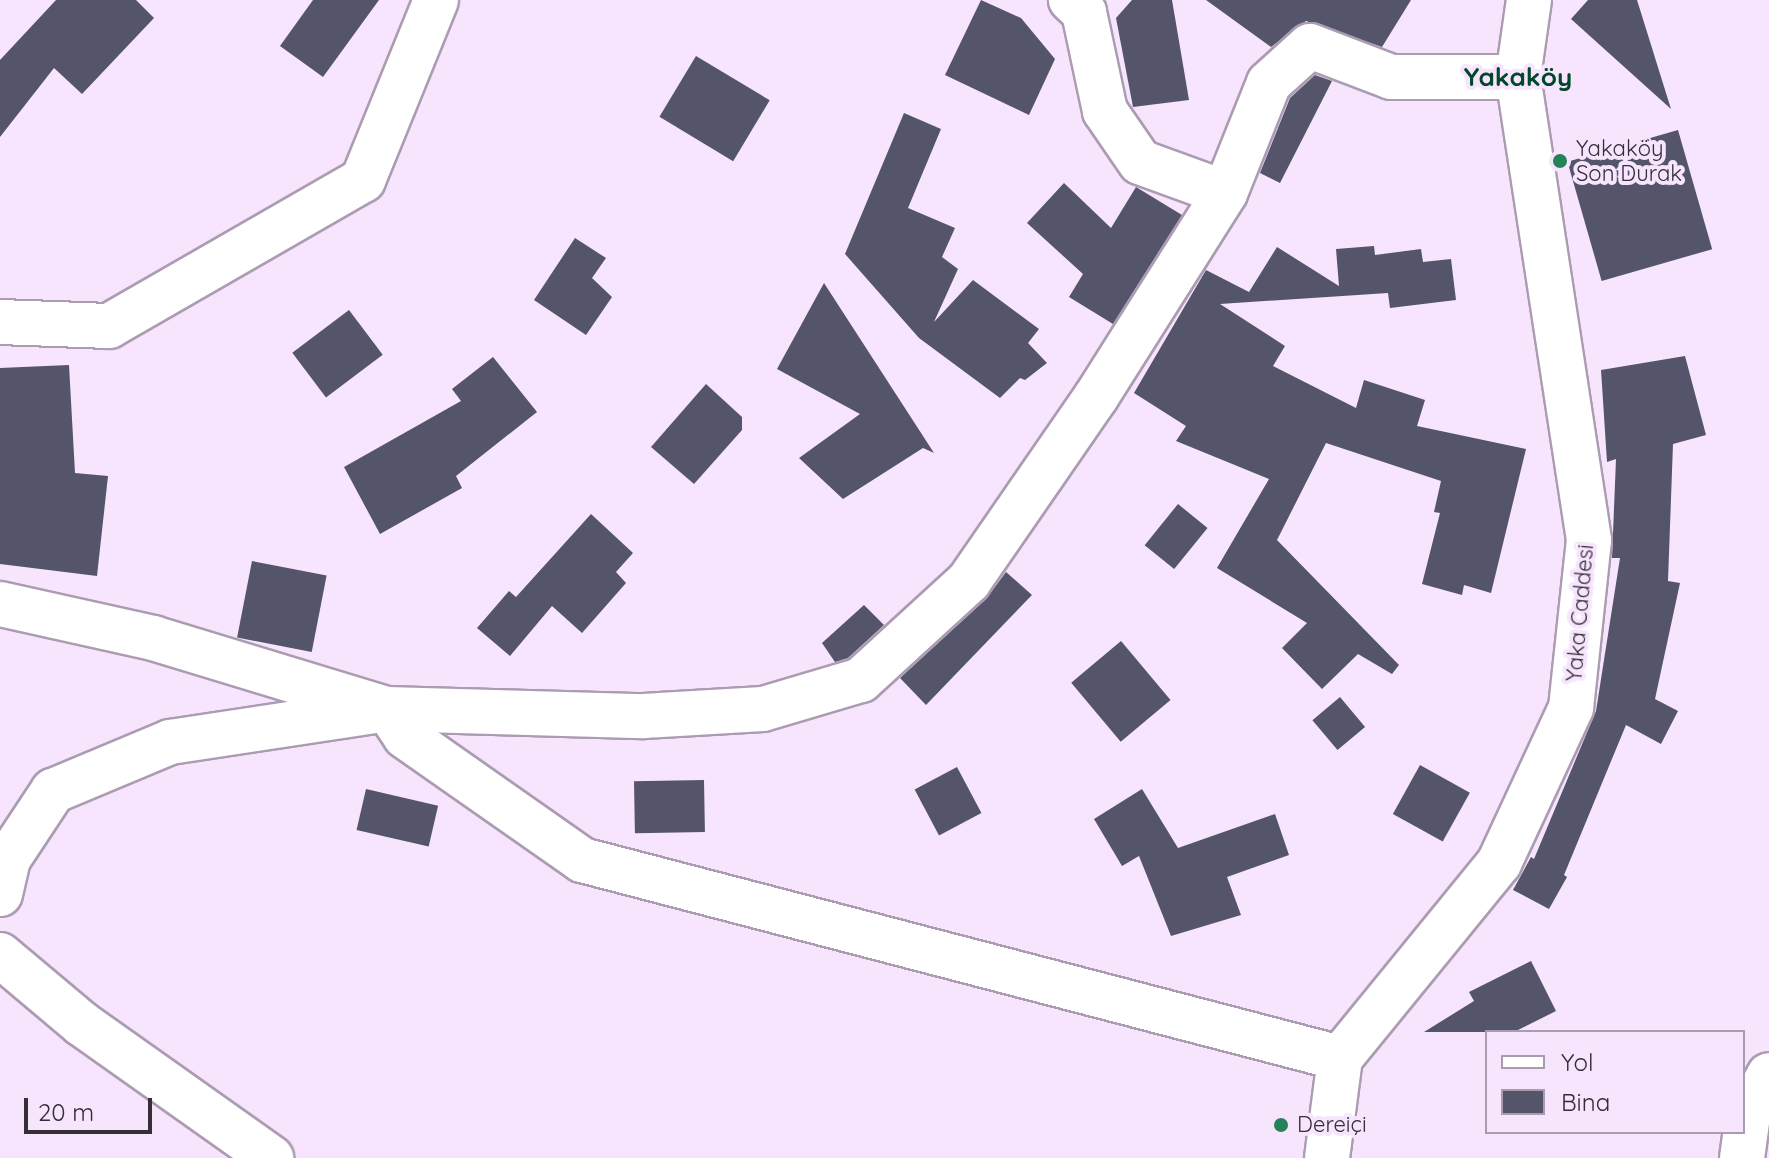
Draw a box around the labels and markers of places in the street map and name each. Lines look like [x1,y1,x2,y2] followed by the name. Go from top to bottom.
[1576,135,1682,186] place label: Yakaköy Son Durak
[1551,152,1569,170] marker: Yakaköy Son Durak
[1297,1112,1367,1138] place label: Dereiçi
[1272,1116,1290,1134] marker: Dereiçi

